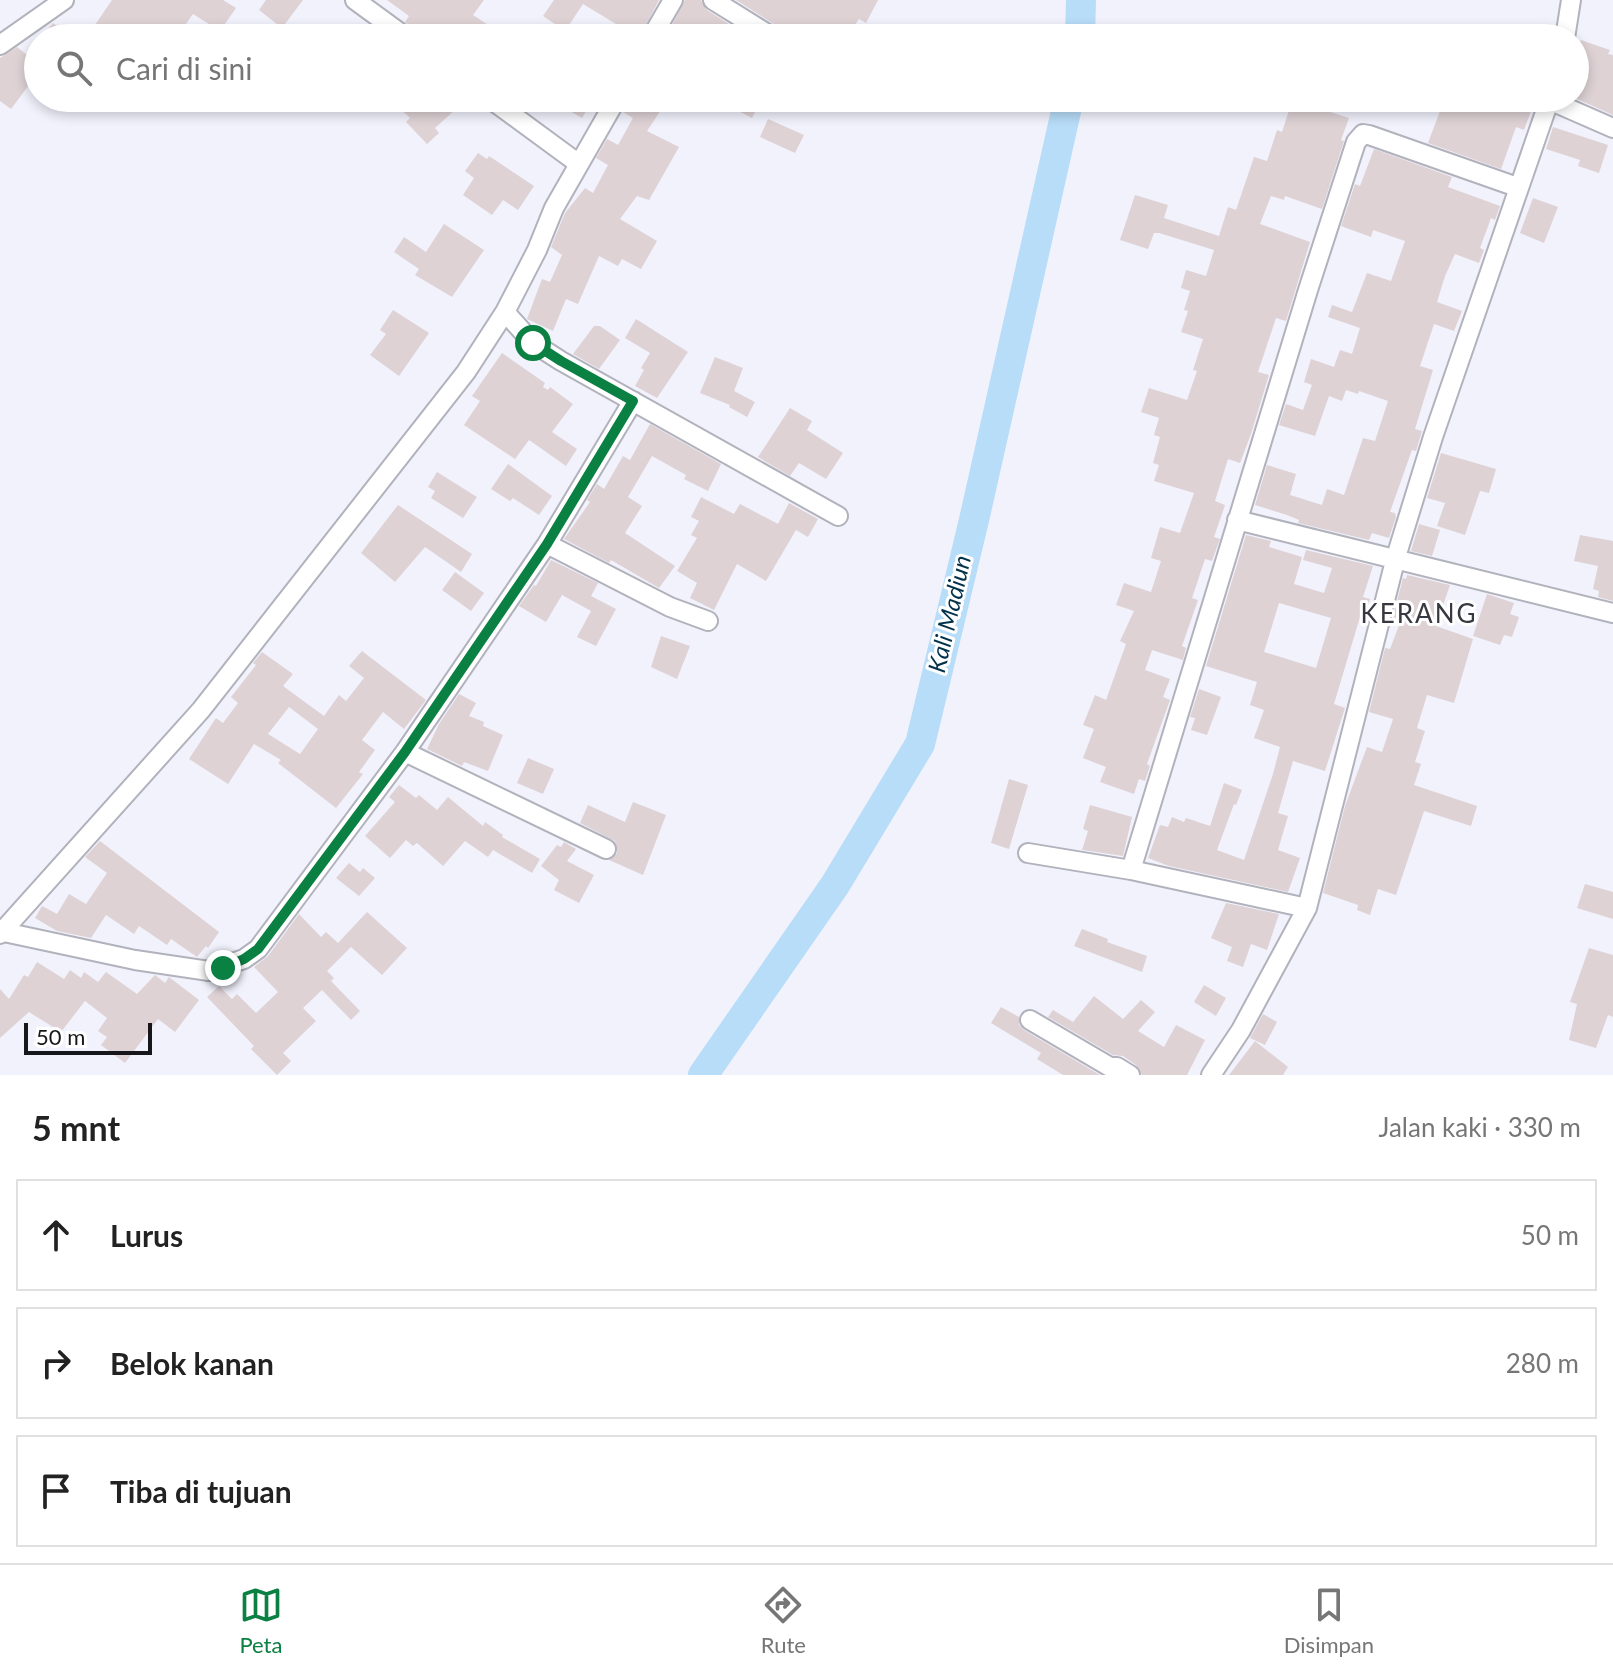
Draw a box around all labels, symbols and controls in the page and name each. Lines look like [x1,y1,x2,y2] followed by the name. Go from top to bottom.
[24,24,1589,112] search box
[52,46,96,90] icon: search
[116,50,253,86] text: Cari di sini
[515,325,551,361] route start
[921,552,976,675] water label: Kali Madiun
[1361,597,1477,629] district label: KERANG
[205,950,241,986] route end
[24,1019,152,1055] scale bar
[36,1023,85,1050] text: 50 m
[32,1107,120,1148] text: 5 mnt
[1378,1111,1581,1143] text: Jalan kaki · 330 m
[34,1213,78,1257] icon: ahead
[110,1217,183,1253] text: Lurus
[1521,1219,1579,1251] text: 50 m
[34,1341,78,1385] icon: right
[110,1345,274,1381] text: Belok kanan
[1506,1347,1579,1379] text: 280 m
[34,1469,78,1513] icon: arrive
[110,1473,292,1509] text: Tiba di tujuan
[239,1583,283,1658] tab: Peta
[761,1583,806,1658] tab: Rute
[1284,1583,1374,1658] tab: Disimpan

